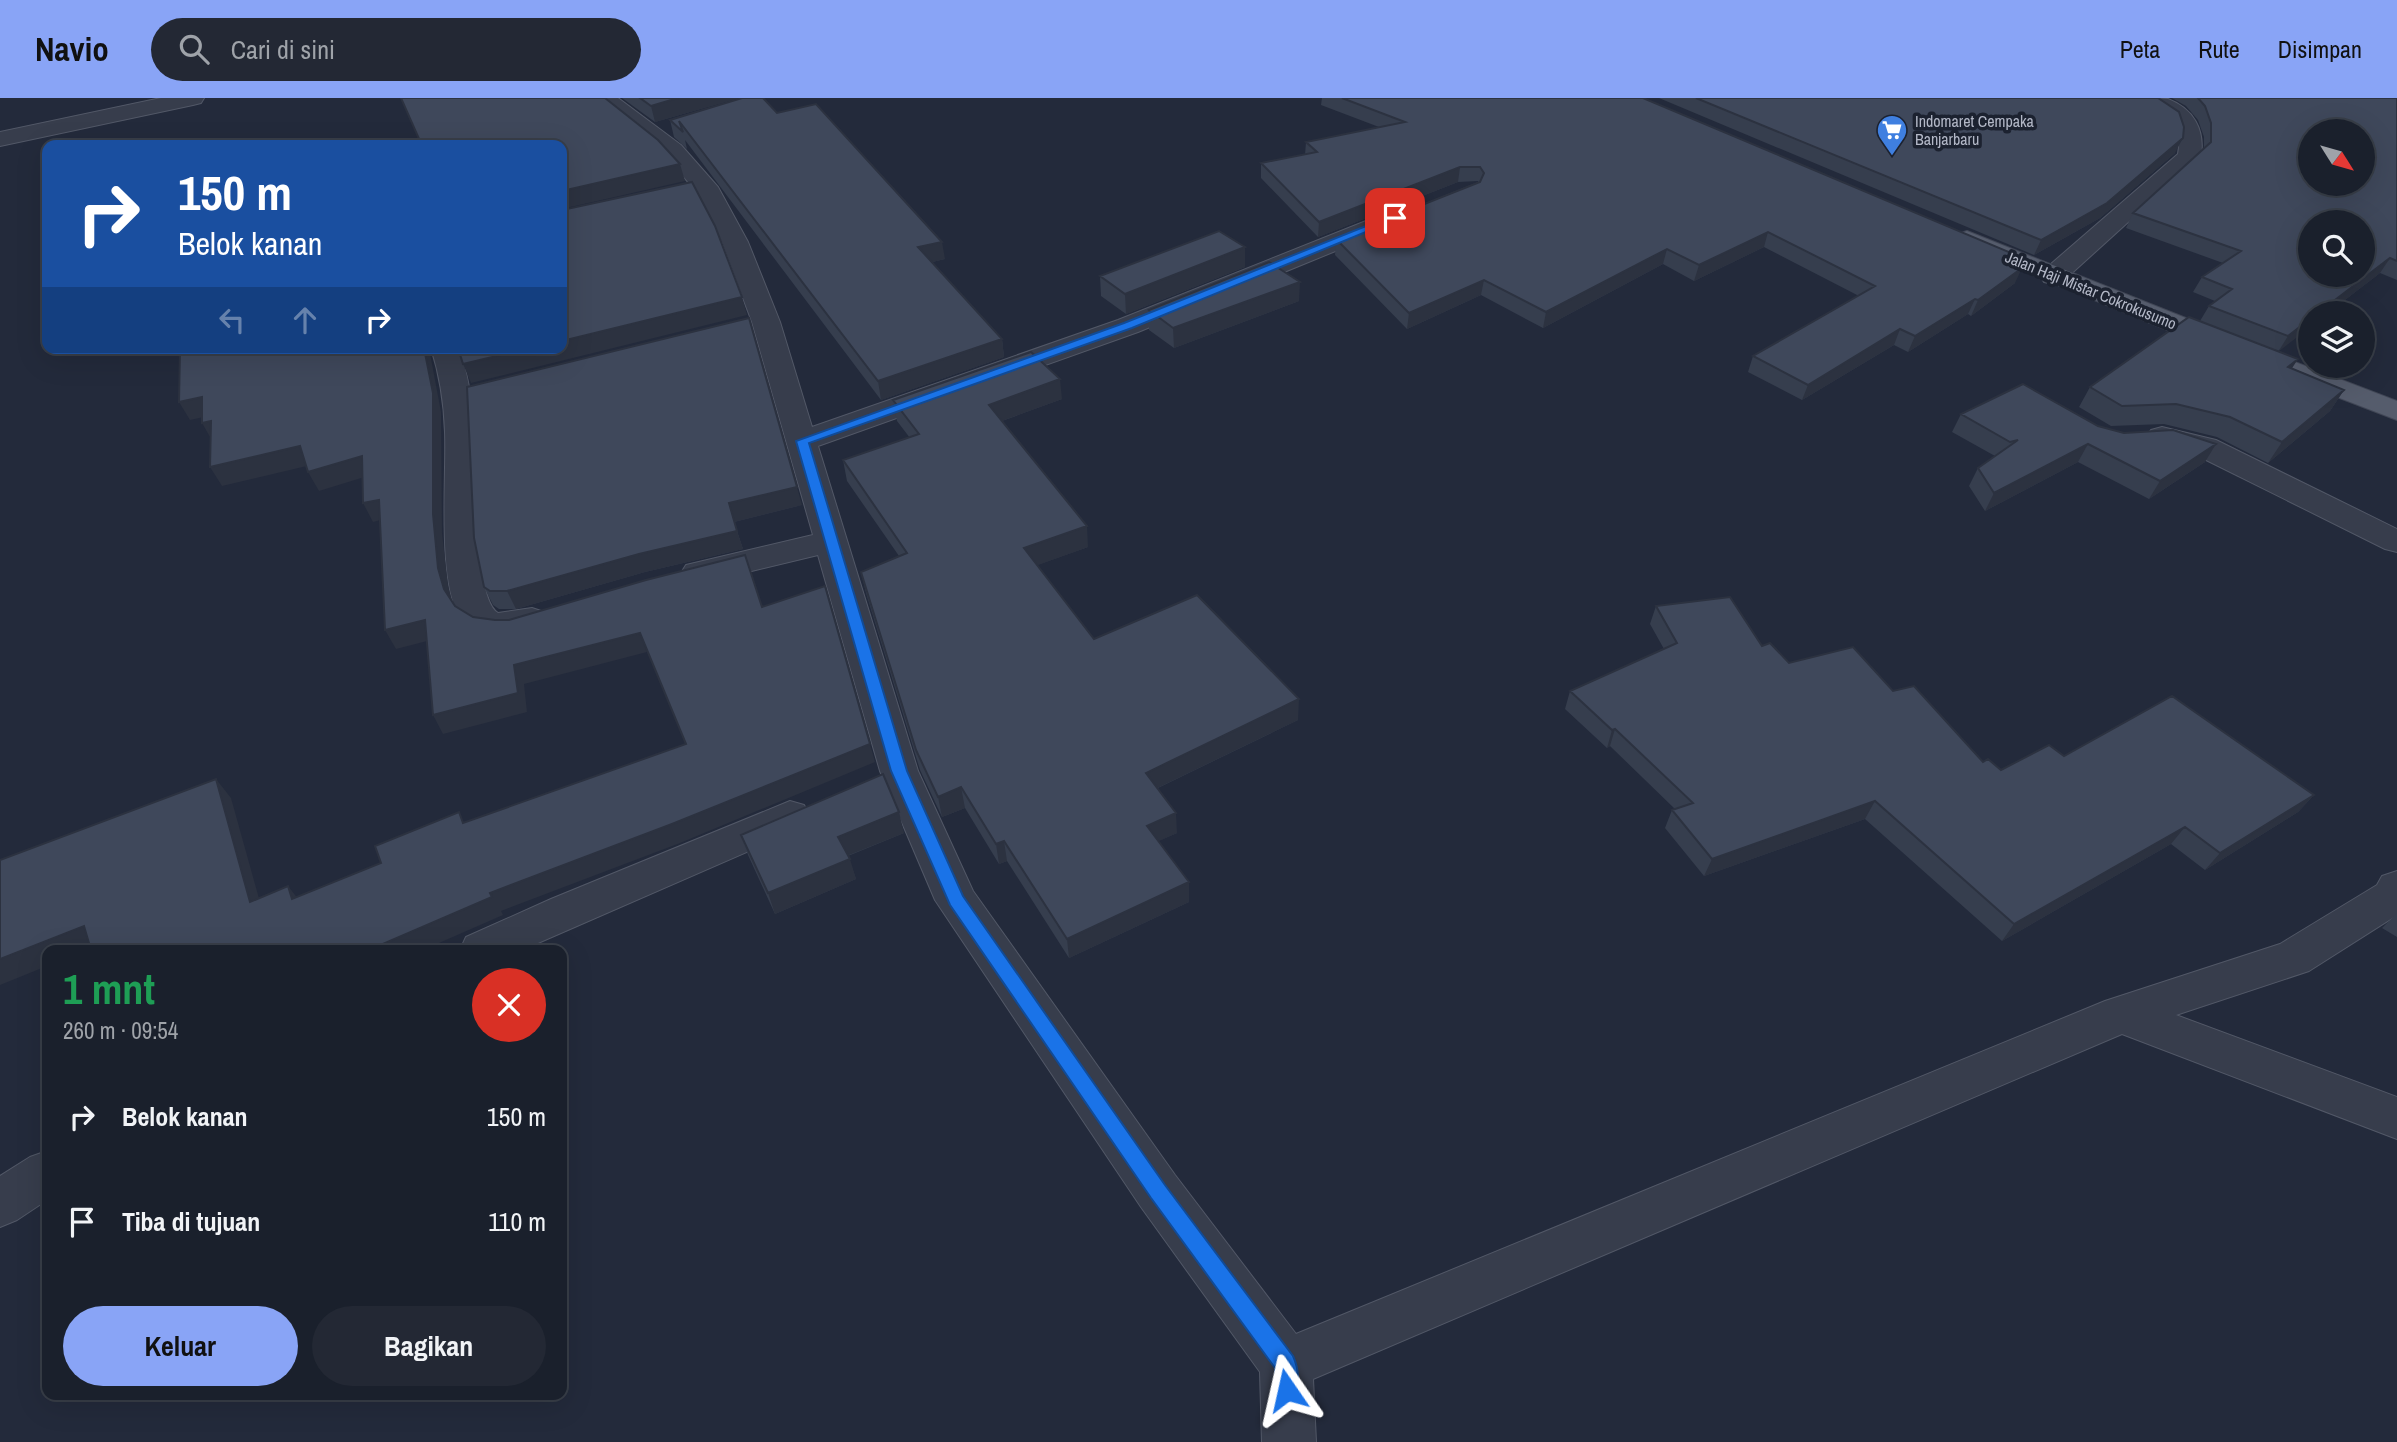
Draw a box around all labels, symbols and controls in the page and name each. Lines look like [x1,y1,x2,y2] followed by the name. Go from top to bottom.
[151,18,641,81] search box
[35,27,109,71] text: Navio
[175,30,213,68] icon: search
[231,32,335,67] text: Cari di sini
[2120,33,2160,65] text: Peta
[2198,33,2240,65] text: Rute
[2278,33,2362,65] text: Disimpan
[1915,110,2035,150] place label: Indomaret Cempaka Banjarbaru
[1875,113,1909,157] supermarket icon: Indomaret Cempaka Banjarbaru
[2298,119,2375,196] north arrow
[2298,119,2375,378] map controls
[178,159,292,225] text: 150 m
[63,168,154,259] icon: right
[1365,188,1425,248] pin
[1376,199,1414,237] icon: arrive
[2298,210,2375,287] button: search
[178,222,322,265] text: Belok kanan
[2002,246,2180,334] street label: Jalan Haji Mistar Cokrokusumo
[213,301,251,339] icon: left
[286,301,324,339] icon: ahead
[359,301,397,339] icon: right
[2298,301,2375,378] button: layers
[63,961,155,1017] text: 1 mnt
[472,968,546,1042] button: close
[63,1015,178,1046] text: 260 m · 09:54
[63,1098,101,1136] icon: right
[122,1099,248,1134] text: Belok kanan
[487,1099,546,1134] text: 150 m
[63,1203,101,1241] icon: arrive
[122,1204,260,1239] text: Tiba di tujuan
[488,1204,546,1239] text: 110 m
[63,1306,298,1386] button: Keluar
[312,1306,546,1386] button: Bagikan
[1250,1353,1324,1427] position arrow

